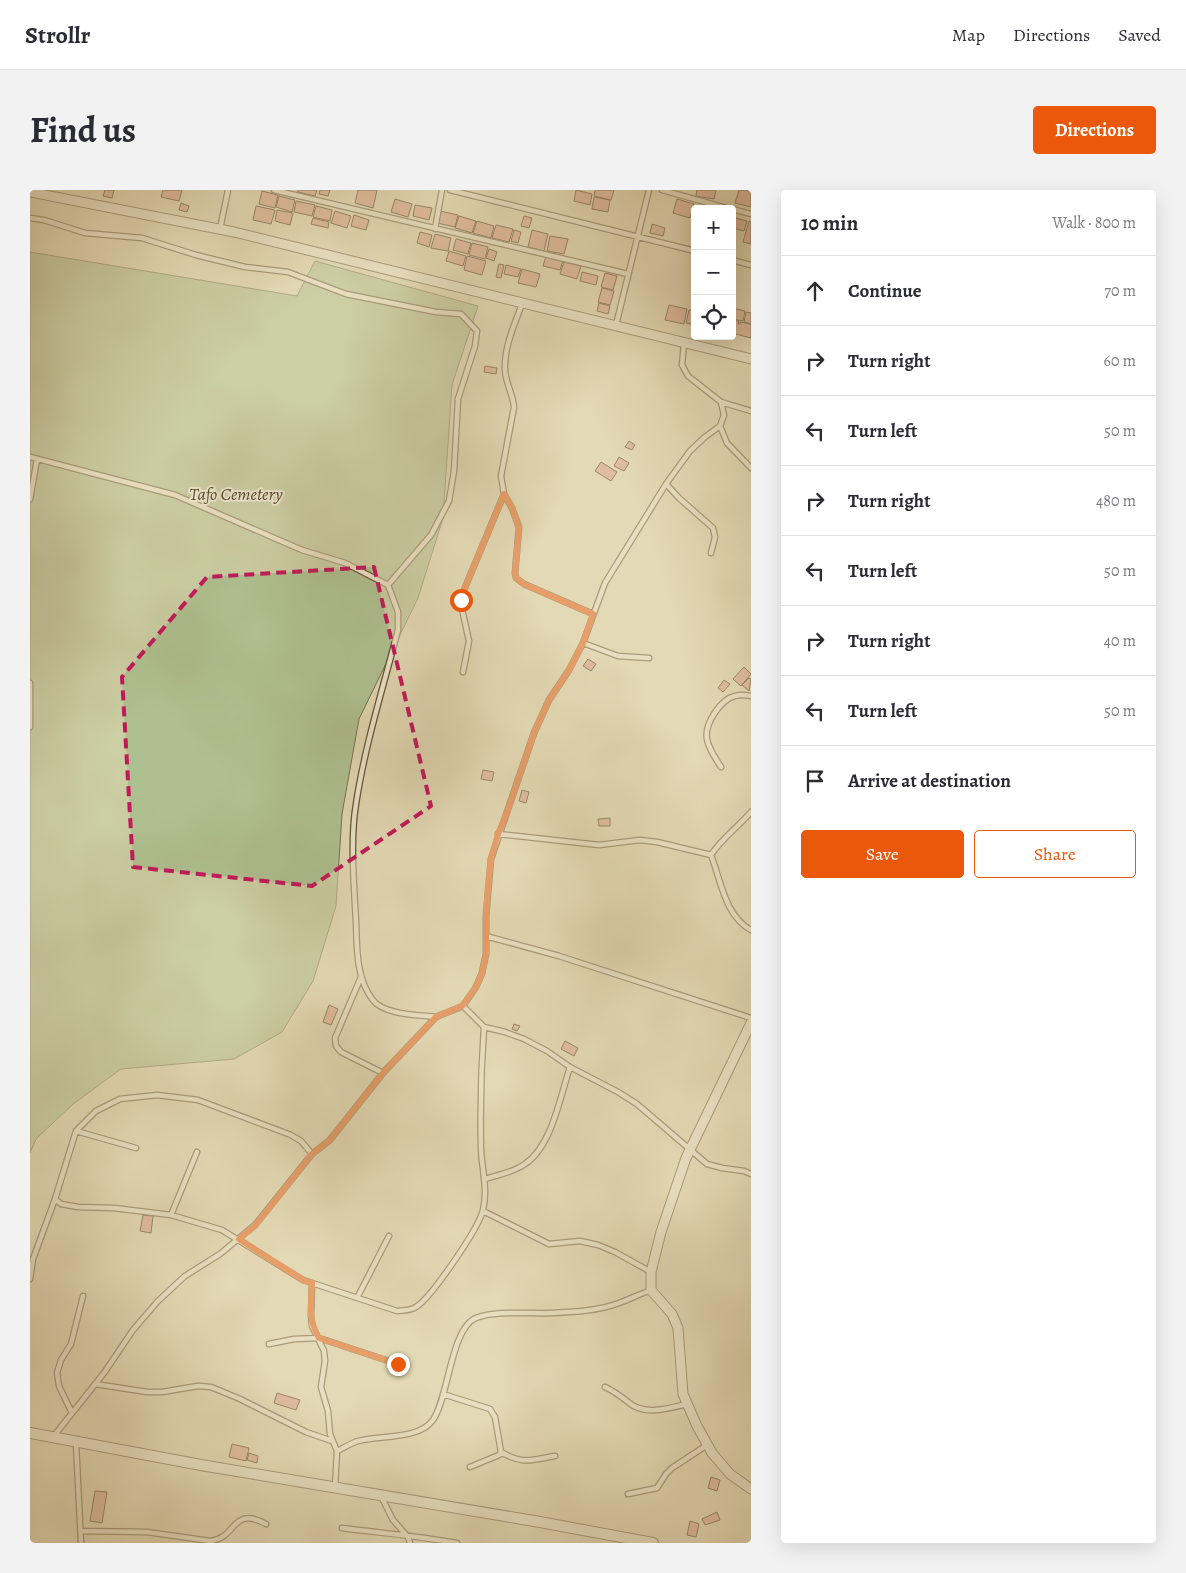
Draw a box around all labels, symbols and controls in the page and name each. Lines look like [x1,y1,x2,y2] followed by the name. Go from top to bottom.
[25,19,90,51] text: Strollr
[952,23,985,47] text: Map
[1013,23,1090,47] text: Directions
[1118,23,1161,47] text: Saved
[30,106,136,154] text: Find us
[1033,106,1156,154] button: Directions
[691,205,736,340] map controls
[691,205,736,250] button: +
[801,209,858,237] text: 10 min
[1052,212,1136,234] text: Walk · 800 m
[691,250,736,295] button: −
[801,277,829,305] icon: ahead
[848,278,922,304] text: Continue
[1104,280,1136,302] text: 70 m
[691,295,736,340] button: locate
[801,347,829,375] icon: right
[848,348,930,374] text: Turn right
[1104,350,1136,372] text: 60 m
[801,417,829,445] icon: left
[848,418,917,444] text: Turn left
[1104,420,1136,442] text: 50 m
[189,482,283,506] park label: Tafo Cemetery
[801,487,829,515] icon: right
[848,488,930,514] text: Turn right
[1096,490,1136,512] text: 480 m
[801,557,829,585] icon: left
[848,558,917,584] text: Turn left
[1104,560,1136,582] text: 50 m
[450,589,473,612] route start
[801,627,829,655] icon: right
[848,628,930,654] text: Turn right
[1104,630,1136,652] text: 40 m
[801,697,829,725] icon: left
[848,698,917,724] text: Turn left
[1104,700,1136,722] text: 50 m
[801,767,829,795] icon: arrive
[848,768,1011,794] text: Arrive at destination
[801,830,964,878] button: Save
[974,830,1136,878] button: Share
[387,1353,410,1376] route end

